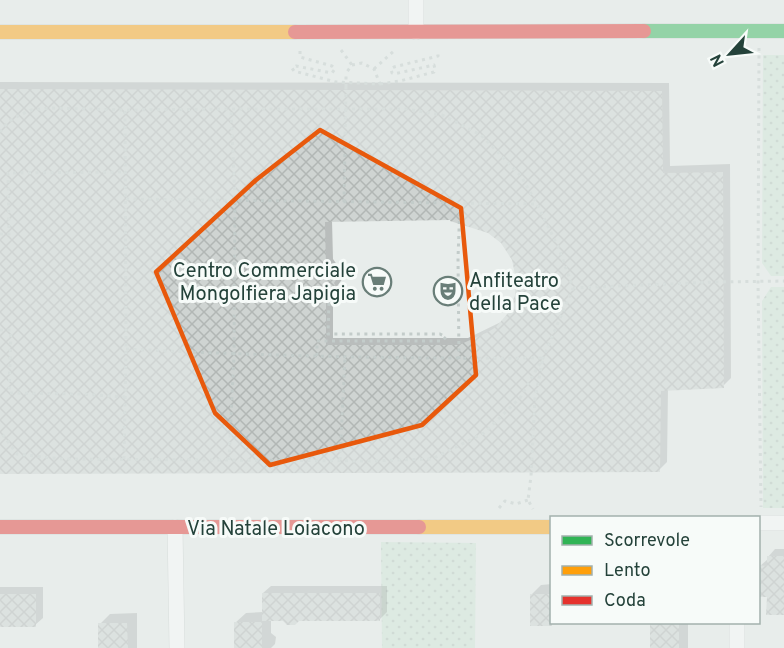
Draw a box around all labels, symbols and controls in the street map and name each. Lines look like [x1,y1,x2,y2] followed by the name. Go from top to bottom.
[700,24,760,84] north arrow
[707,50,730,70] text: N
[173,259,356,308] place label: Centro Commerciale Mongolfiera Japigia
[361,266,393,298] supermarket icon: Centro Commerciale Mongolfiera Japigia
[469,269,561,318] place label: Anfiteatro della Pace
[432,275,464,307] theatre icon: Anfiteatro della Pace
[550,516,760,624] legend
[187,517,365,543] street label: Via Natale Loiacono
[604,530,690,553] text: Scorrevole
[604,560,650,583] text: Lento
[604,590,646,613] text: Coda

